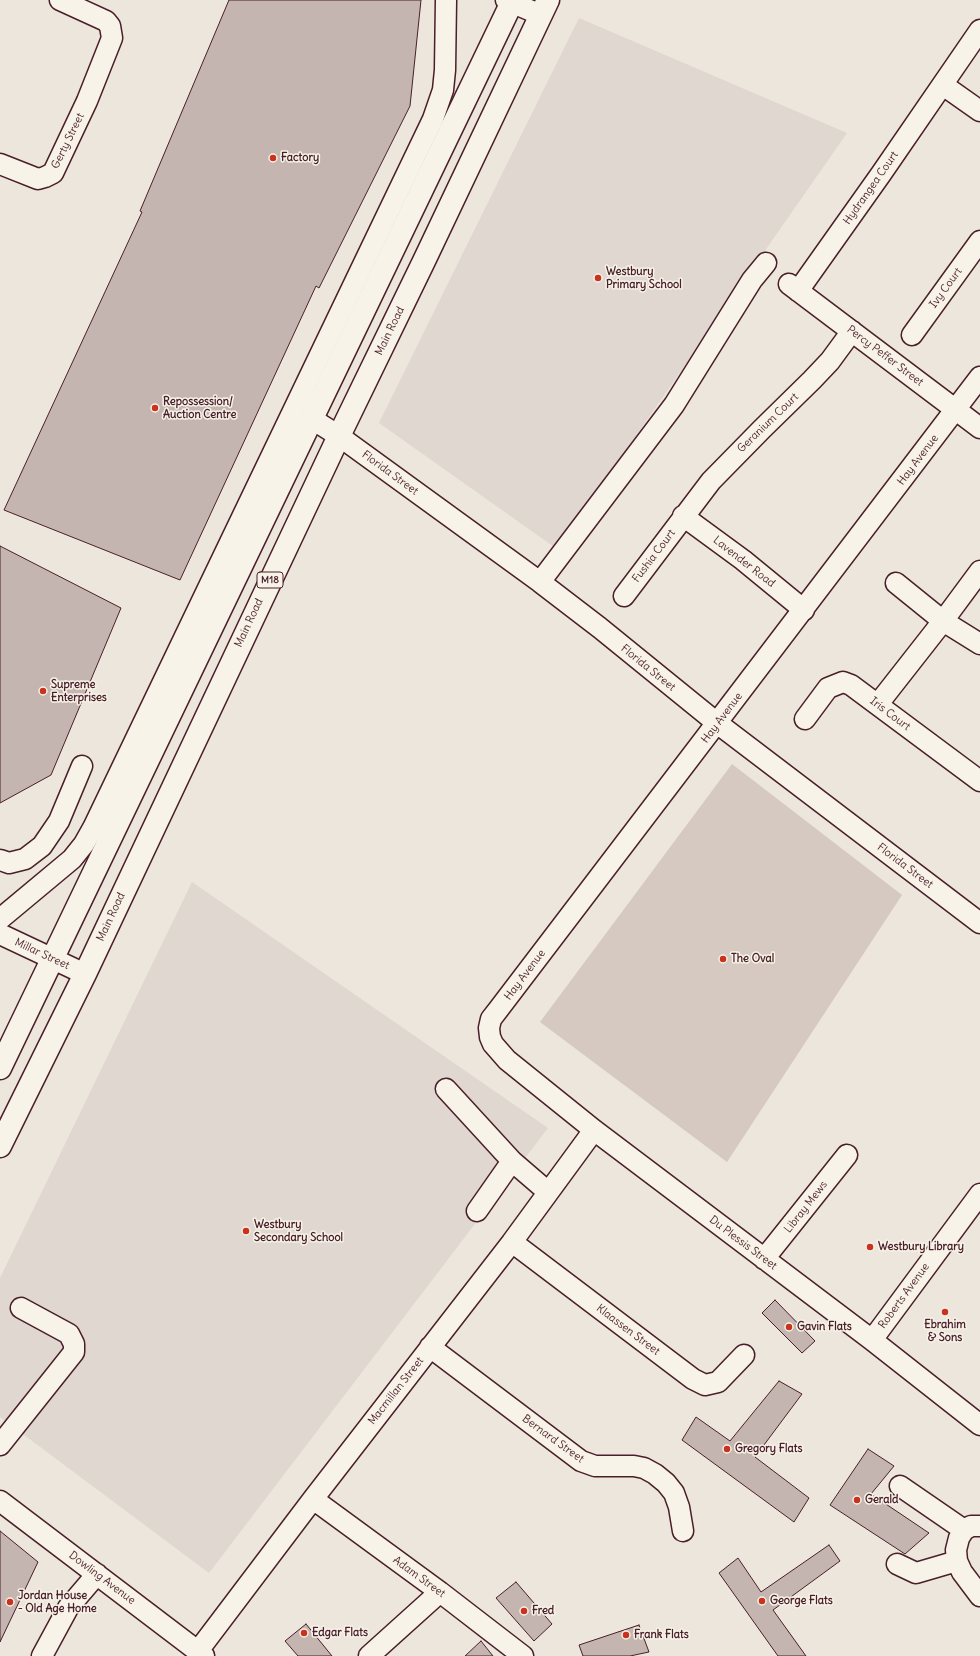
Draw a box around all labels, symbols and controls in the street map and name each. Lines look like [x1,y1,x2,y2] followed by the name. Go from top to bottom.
[49,111,87,171] street label: Gerty Street
[841,149,901,227] street label: Hydrangea Court
[281,151,319,165] place label: Factory
[268,153,278,163] marker: Factory
[606,265,682,291] place label: Westbury Primary School
[927,265,965,311] street label: Ivy Court
[593,273,603,283] marker: Westbury Primary School
[373,305,407,357] street label: Main Road
[844,323,926,389] street label: Percy Peffer Street
[735,390,801,456] street label: Geranium Court
[163,395,236,421] place label: Repossession/ Auction Centre
[150,403,160,413] marker: Repossession/ Auction Centre
[895,432,941,488] street label: Hay Avenue
[359,448,421,498] street label: Florida Street
[630,527,678,585] street label: Fushia Court
[710,534,778,590] street label: Lavender Road
[257,572,283,588] road number: M18
[232,596,266,650] street label: Main Road
[618,642,678,694] street label: Florida Street
[51,678,107,704] place label: Supreme Enterprises
[38,686,48,696] marker: Supreme Enterprises
[699,690,745,746] street label: Hay Avenue
[867,695,913,733] street label: Iris Court
[874,841,936,891] street label: Florida Street
[94,890,128,944] street label: Main Road
[12,936,72,972] street label: Millar Street
[502,947,548,1003] street label: Hay Avenue
[731,952,774,966] place label: The Oval
[718,954,728,964] marker: The Oval
[782,1178,830,1236] street label: Libray Mews
[707,1213,779,1273] street label: Du Plessis Street
[254,1218,343,1244] place label: Westbury Secondary School
[241,1226,251,1236] marker: Westbury Secondary School
[878,1240,964,1254] place label: Westbury Library
[865,1242,875,1252] marker: Westbury Library
[876,1261,932,1331] street label: Roberts Avenue
[594,1302,662,1358] street label: Klaassen Street
[940,1307,950,1317] marker: Ebrahim & Sons
[924,1318,966,1344] place label: Ebrahim & Sons
[797,1320,852,1334] place label: Gavin Flats
[784,1322,794,1332] marker: Gavin Flats
[365,1354,427,1428] street label: Macmillan Street
[520,1412,586,1466] street label: Bernard Street
[735,1442,802,1456] place label: Gregory Flats
[722,1444,732,1454] marker: Gregory Flats
[865,1493,898,1507] place label: Gerald
[852,1495,862,1505] marker: Gerald
[66,1549,138,1607] street label: Dowling Avenue
[390,1554,448,1600] street label: Adam Street
[18,1589,97,1615] place label: Jordan House - Old Age Home
[770,1594,833,1608] place label: George Flats
[757,1596,767,1606] marker: George Flats
[5,1597,15,1607] marker: Jordan House - Old Age Home
[532,1604,554,1618] place label: Fred
[519,1606,529,1616] marker: Fred
[312,1626,368,1640] place label: Edgar Flats
[299,1628,309,1638] marker: Edgar Flats
[634,1628,689,1642] place label: Frank Flats
[621,1630,631,1640] marker: Frank Flats

